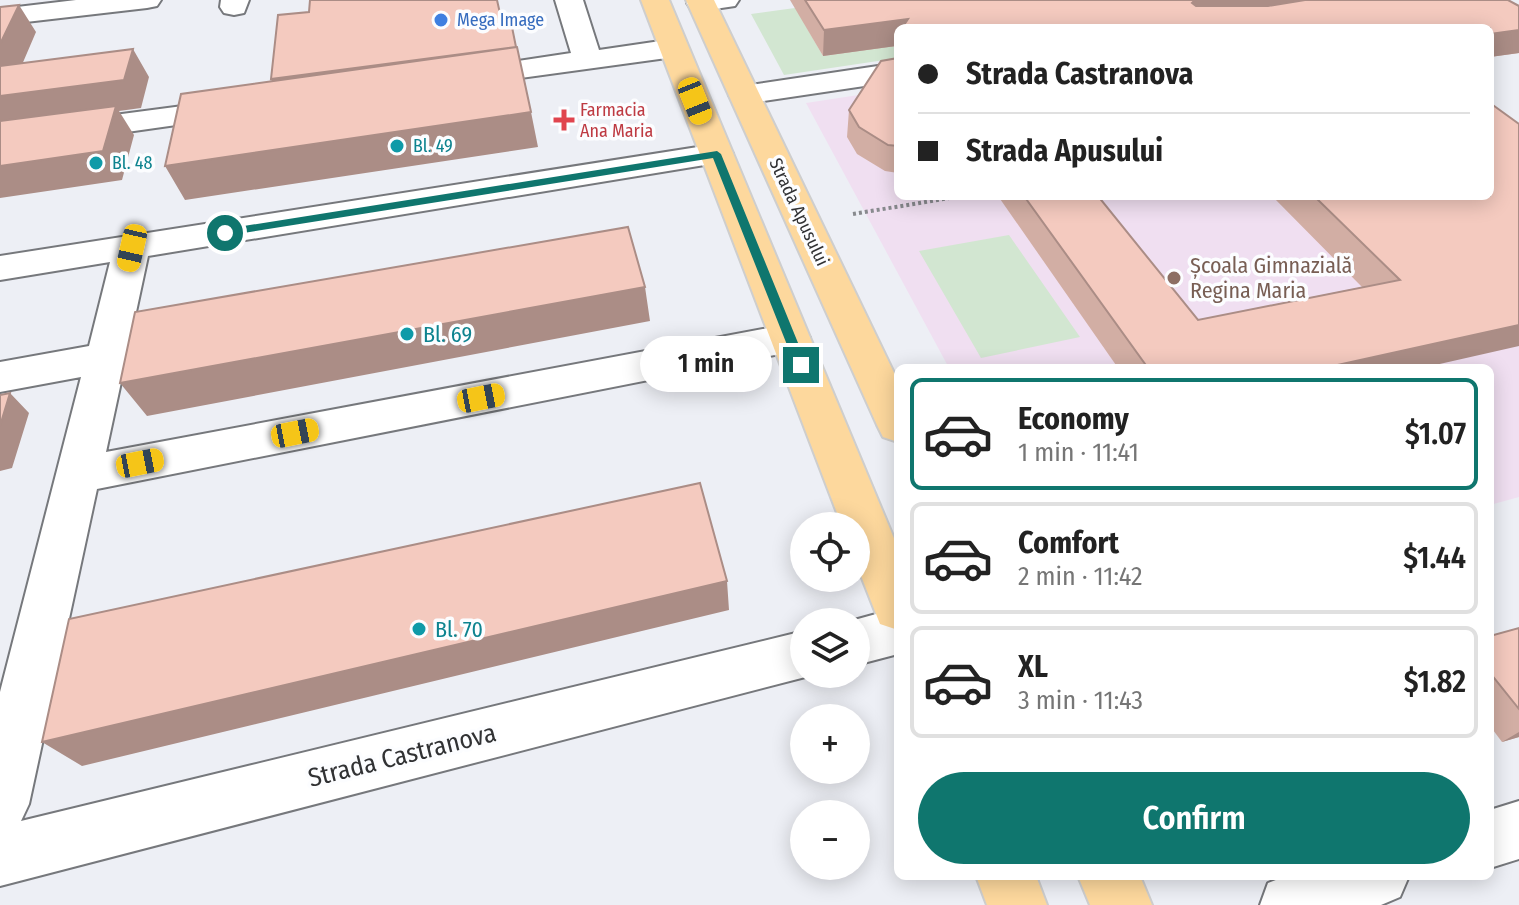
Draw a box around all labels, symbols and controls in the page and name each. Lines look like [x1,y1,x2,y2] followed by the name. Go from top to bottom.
[457,9,544,31] place label: Mega Image
[432,11,450,29] marker: Mega Image
[966,56,1194,92] text: Strada Castranova
[675,74,715,128] car
[580,99,653,142] place label: Farmacia Ana Maria
[555,111,573,129] marker: Farmacia Ana Maria
[966,133,1163,169] text: Strada Apusului
[413,135,453,157] place label: Bl. 49
[388,137,406,155] marker: Bl. 49
[112,152,152,174] place label: Bl. 48
[87,154,105,172] marker: Bl. 48
[764,155,834,269] street label: Strada Apusului
[207,215,243,251] route start
[115,222,149,274] car
[1190,252,1352,304] place label: Școala Gimnazială Regina Maria
[1165,269,1183,287] marker: Școala Gimnazială Regina Maria
[423,321,472,348] place label: Bl. 69
[398,325,416,343] marker: Bl. 69
[641,337,773,393] callout: 1 min
[783,347,819,383] route end
[678,348,734,379] text: 1 min
[455,382,507,414] car
[922,398,994,470] icon: car
[1018,401,1129,437] text: Economy
[1405,416,1466,452] text: $1.07
[269,417,321,449] car
[1018,437,1139,468] text: 1 min · 11:41
[114,447,166,479] car
[790,512,870,880] map controls
[790,512,870,592] button: locate
[922,522,994,594] icon: car
[1018,525,1119,561] text: Comfort
[1403,540,1466,576] text: $1.44
[1018,561,1143,592] text: 2 min · 11:42
[790,608,870,688] button: layers
[435,616,483,643] place label: Bl. 70
[410,620,428,638] marker: Bl. 70
[922,646,994,718] icon: car
[1018,649,1048,685] text: XL
[1404,664,1466,700] text: $1.82
[1018,685,1143,716] text: 3 min · 11:43
[790,704,870,784] button: +
[305,717,499,794] street label: Strada Castranova
[918,772,1470,864] button: Confirm
[790,800,870,880] button: −

